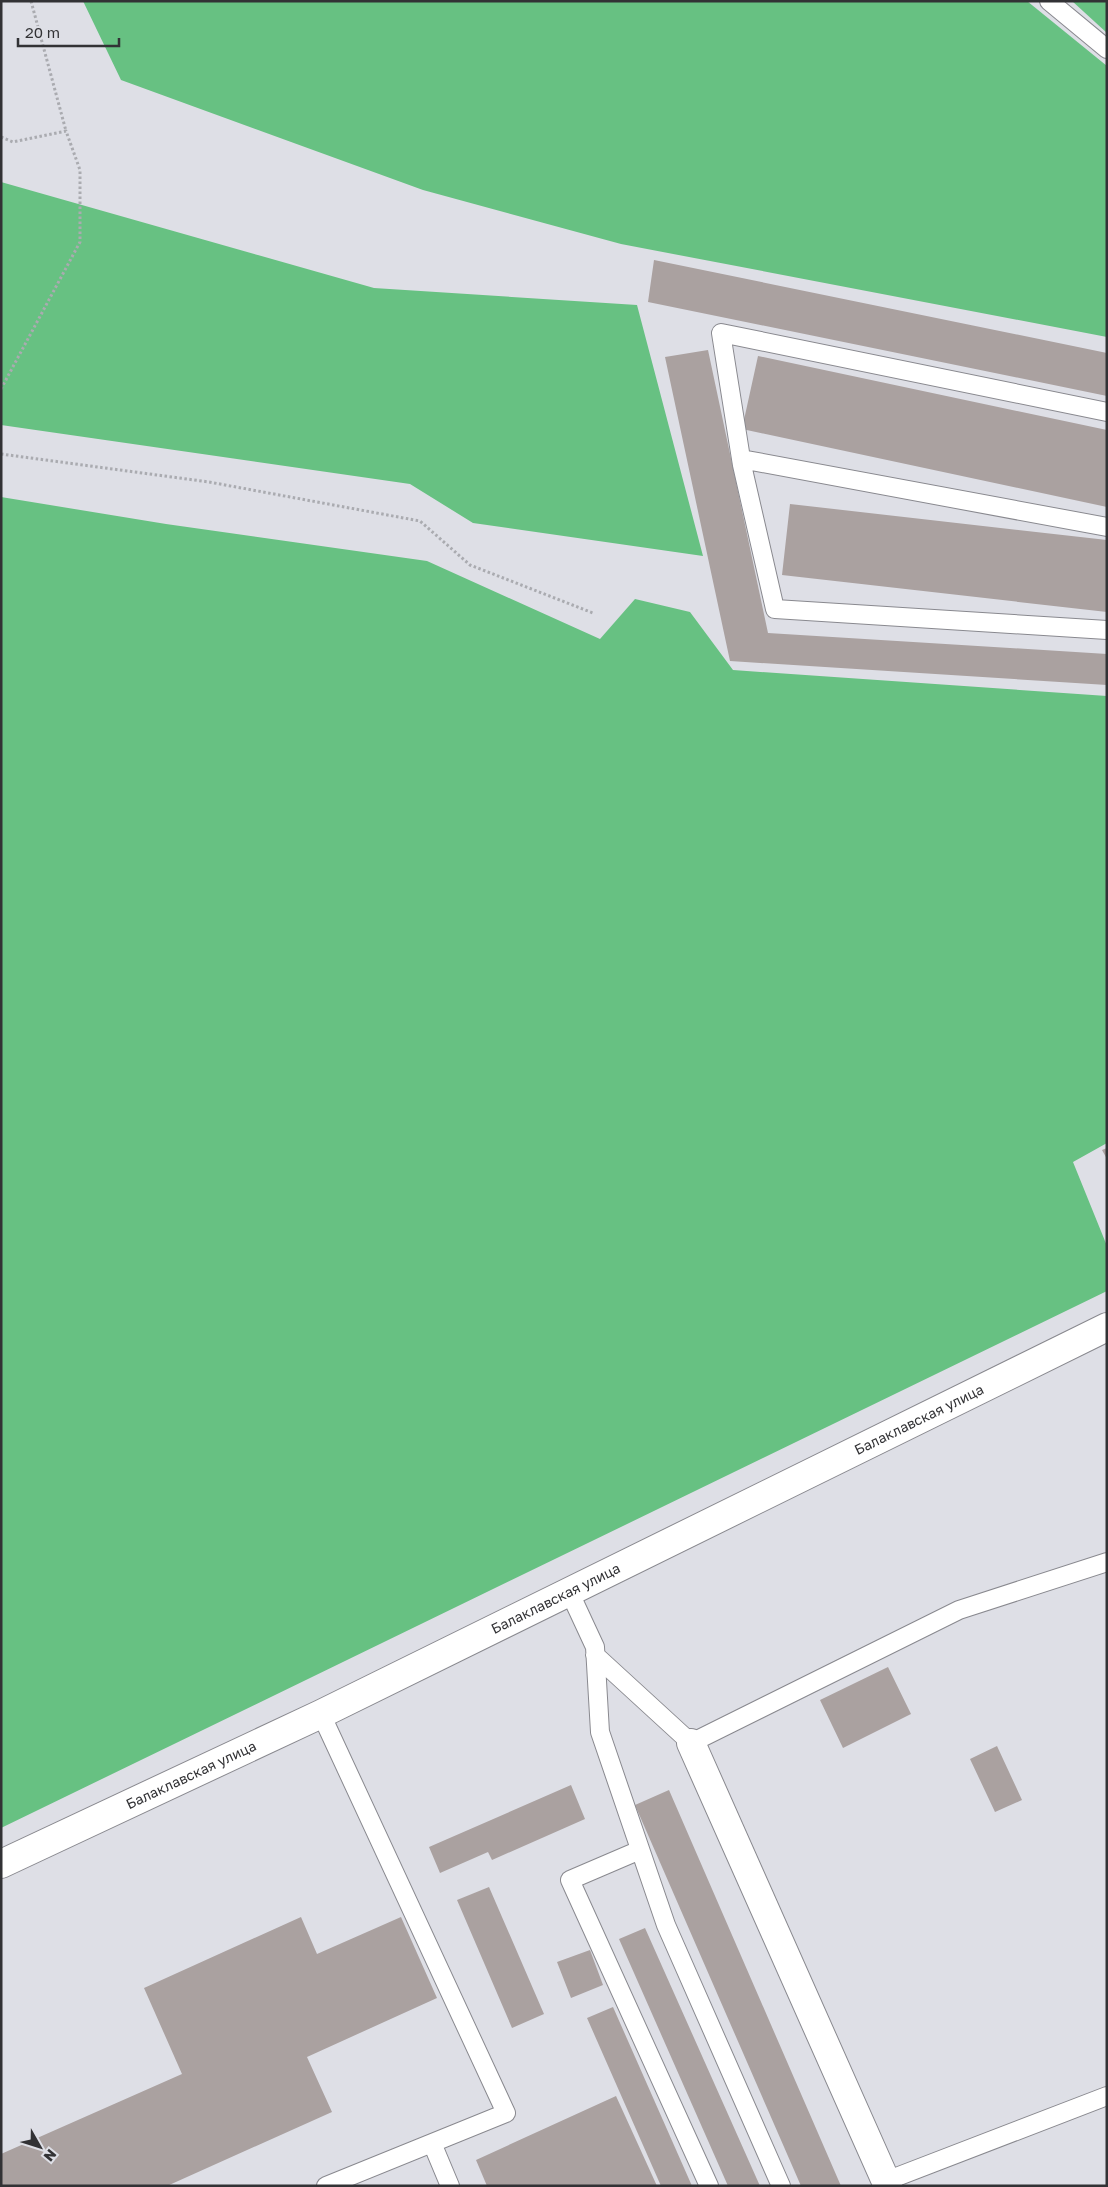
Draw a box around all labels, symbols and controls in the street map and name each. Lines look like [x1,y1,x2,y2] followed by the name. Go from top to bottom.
[18,15,119,47] scale bar
[25,23,60,41] text: 20 m
[851,1380,986,1458] street label: Балаклавская улица
[488,1559,623,1637] street label: Балаклавская улица
[123,1737,259,1812] street label: Балаклавская улица
[15,2122,65,2172] north arrow
[41,2146,60,2165] text: N

